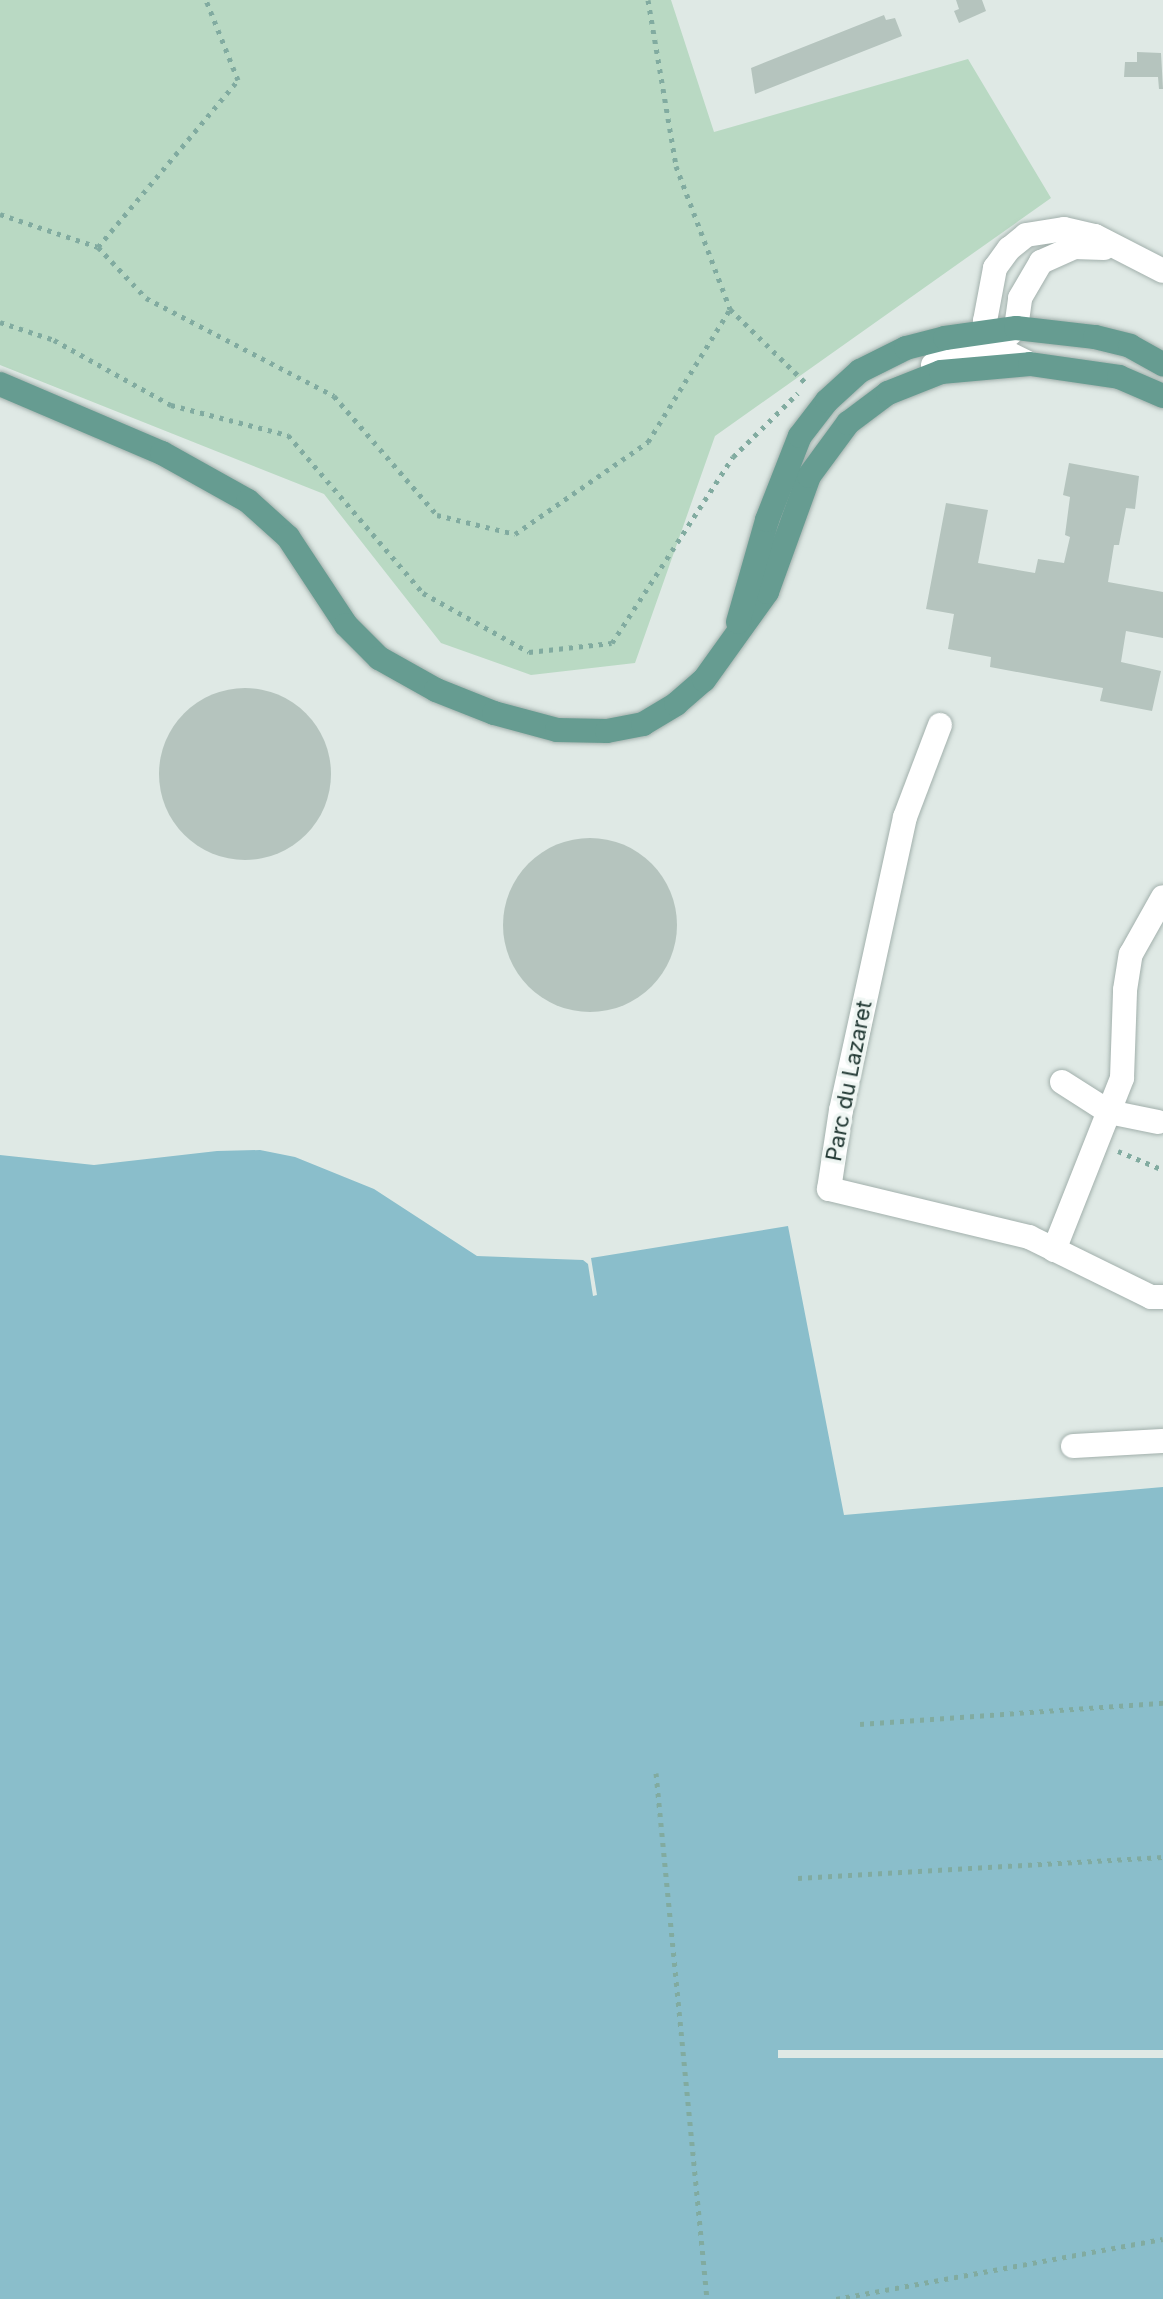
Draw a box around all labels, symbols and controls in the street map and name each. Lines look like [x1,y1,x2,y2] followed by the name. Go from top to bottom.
[820,998,878,1164] street label: Parc du Lazaret

